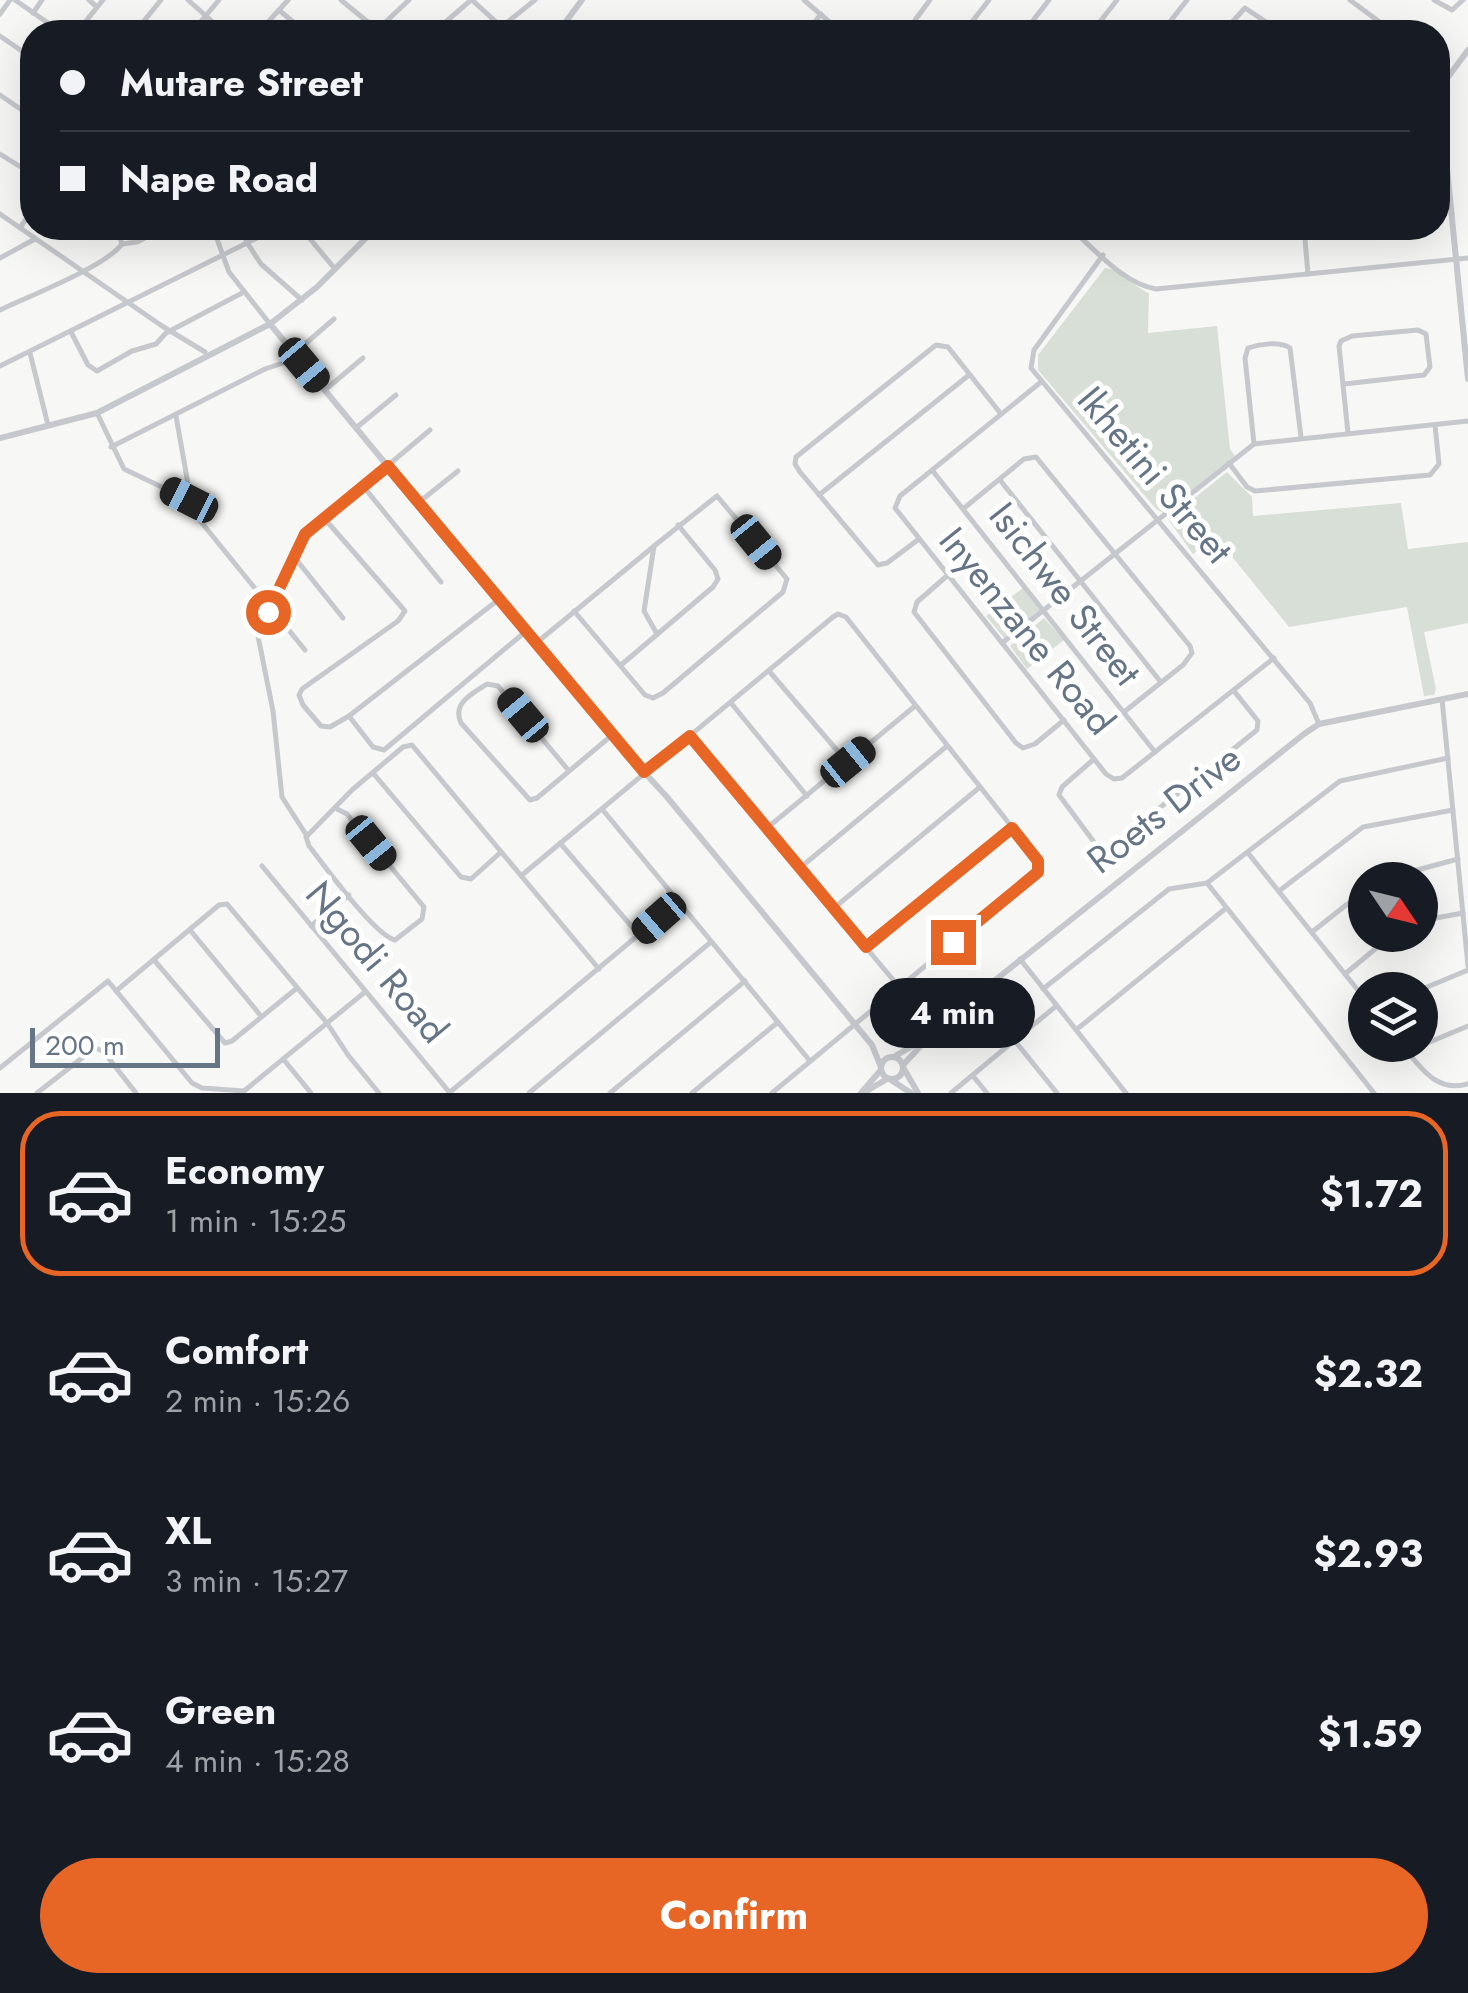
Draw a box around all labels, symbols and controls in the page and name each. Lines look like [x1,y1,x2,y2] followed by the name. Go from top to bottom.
[120,55,363,110] text: Mutare Street
[120,151,318,206] text: Nape Road
[273,332,335,398] car
[1065,374,1246,575] street label: Ikhetini Street
[155,473,223,527] car
[976,490,1155,697] street label: Isichwe Street
[725,509,787,575] car
[926,515,1128,746] street label: Inyenzane Road
[246,590,291,635] route start
[492,682,554,748] car
[815,731,881,793] car
[1075,731,1252,886] street label: Roets Drive
[340,810,402,876] car
[1348,862,1438,952] north arrow
[1348,862,1438,1062] map controls
[293,869,462,1055] street label: Ngodi Road
[627,887,691,949] car
[931,920,976,965] route end
[1348,972,1438,1062] button: layers
[870,977,1036,1047] callout: 4 min
[910,990,995,1036] text: 4 min
[30,1023,220,1068] scale bar
[45,1025,125,1066] text: 200 m
[165,1143,324,1198] text: Economy
[45,1149,135,1239] icon: car
[1320,1166,1423,1221] text: $1.72
[165,1198,346,1244] text: 1 min · 15:25
[165,1323,308,1378] text: Comfort
[45,1329,135,1419] icon: car
[1314,1346,1423,1401] text: $2.32
[165,1378,350,1424] text: 2 min · 15:26
[165,1503,211,1558] text: XL
[45,1509,135,1599] icon: car
[1313,1526,1423,1581] text: $2.93
[165,1558,348,1604] text: 3 min · 15:27
[165,1683,276,1738] text: Green
[45,1689,135,1779] icon: car
[1318,1706,1423,1761] text: $1.59
[165,1738,350,1784] text: 4 min · 15:28
[40,1858,1428,1973] button: Confirm

